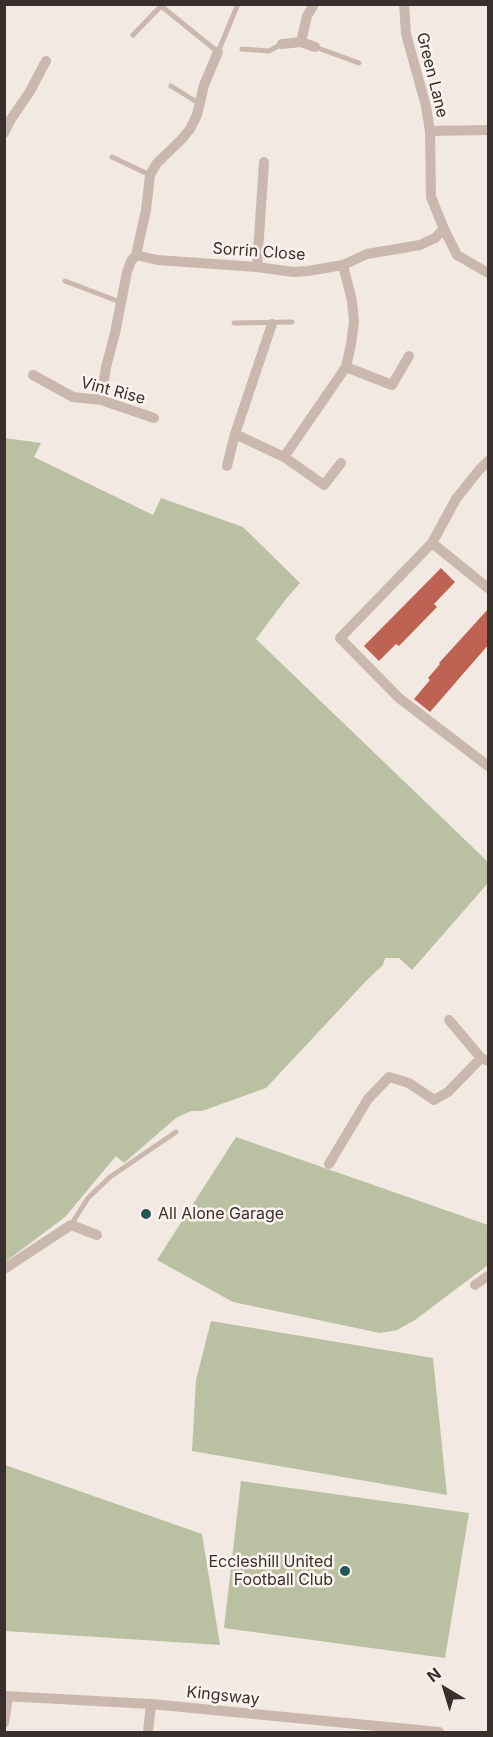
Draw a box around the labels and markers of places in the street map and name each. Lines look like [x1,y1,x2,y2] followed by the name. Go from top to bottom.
[158,1204,284,1224] place label: All Alone Garage
[139,1207,153,1221] marker: All Alone Garage
[208,1552,333,1590] place label: Eccleshill United Football Club
[338,1564,352,1578] marker: Eccleshill United Football Club

